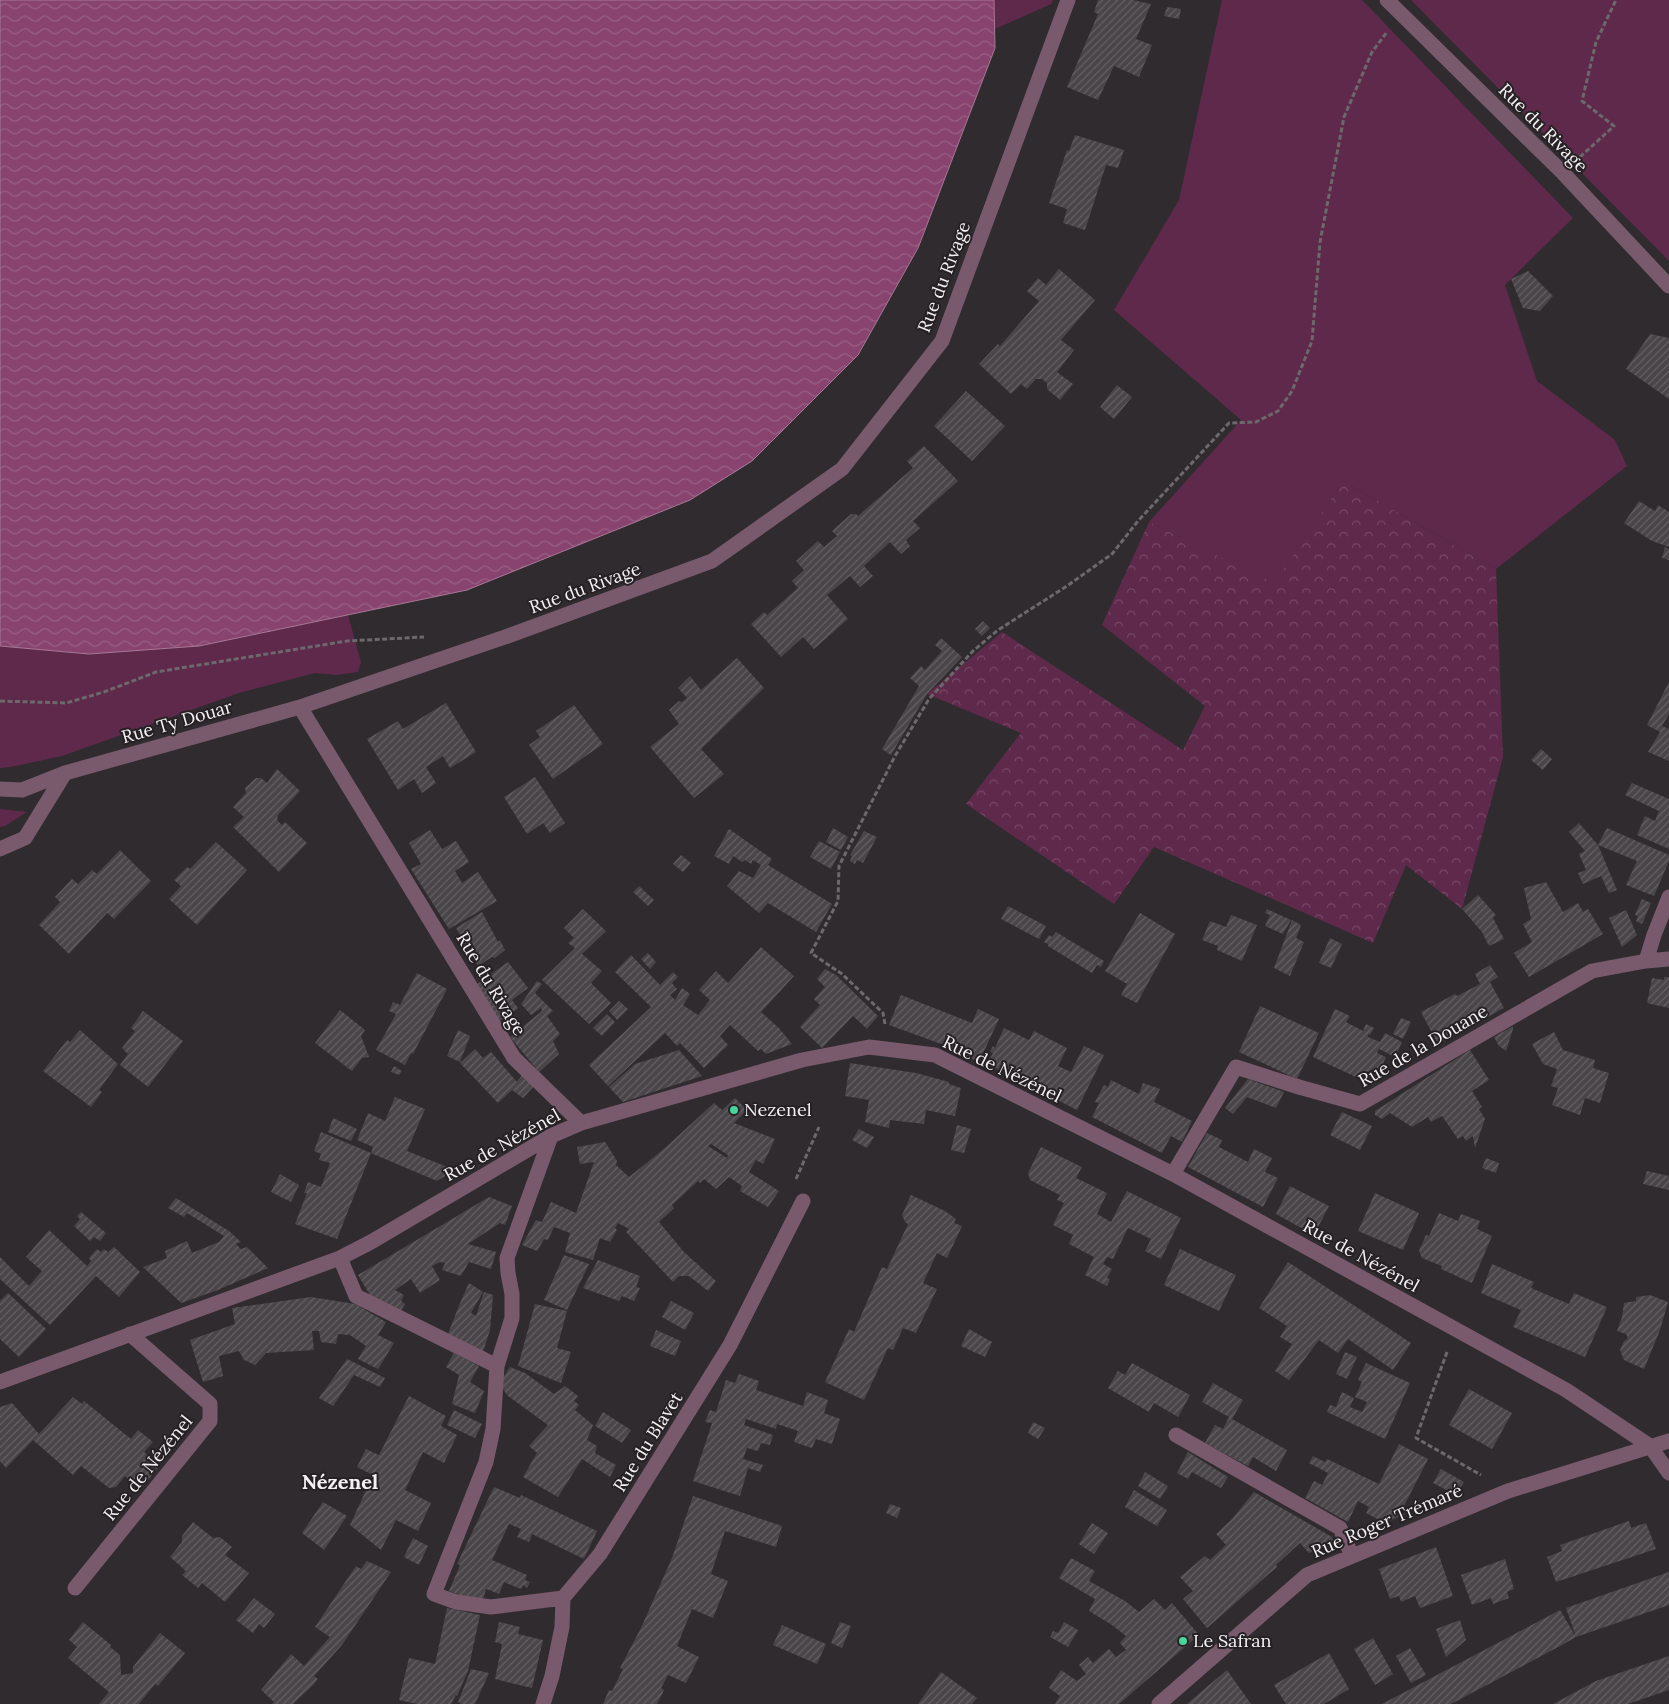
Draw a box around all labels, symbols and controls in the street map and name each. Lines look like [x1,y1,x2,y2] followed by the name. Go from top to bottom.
[1494,78,1593,177] street label: Rue du Rivage
[912,218,975,336] street label: Rue du Rivage
[526,557,644,618] street label: Rue du Rivage
[119,695,235,748] street label: Rue Ty Douar
[451,928,532,1040] street label: Rue du Rivage
[1354,999,1492,1092] street label: Rue de la Douane
[939,1030,1066,1107] street label: Rue de Nézénel
[744,1098,812,1121] place label: Nezenel
[440,1103,564,1186] street label: Rue de Nézénel
[728,1104,740,1116] marker: Nezenel
[1299,1214,1424,1297] street label: Rue de Nézénel
[608,1388,687,1496] street label: Rue du Blavet
[98,1410,197,1525] street label: Rue de Nézénel
[302,1469,378,1494] district label: Nézenel
[1308,1478,1466,1563] street label: Rue Roger Trémaré
[1193,1629,1271,1652] place label: Le Safran
[1177,1635,1189,1647] marker: Le Safran

